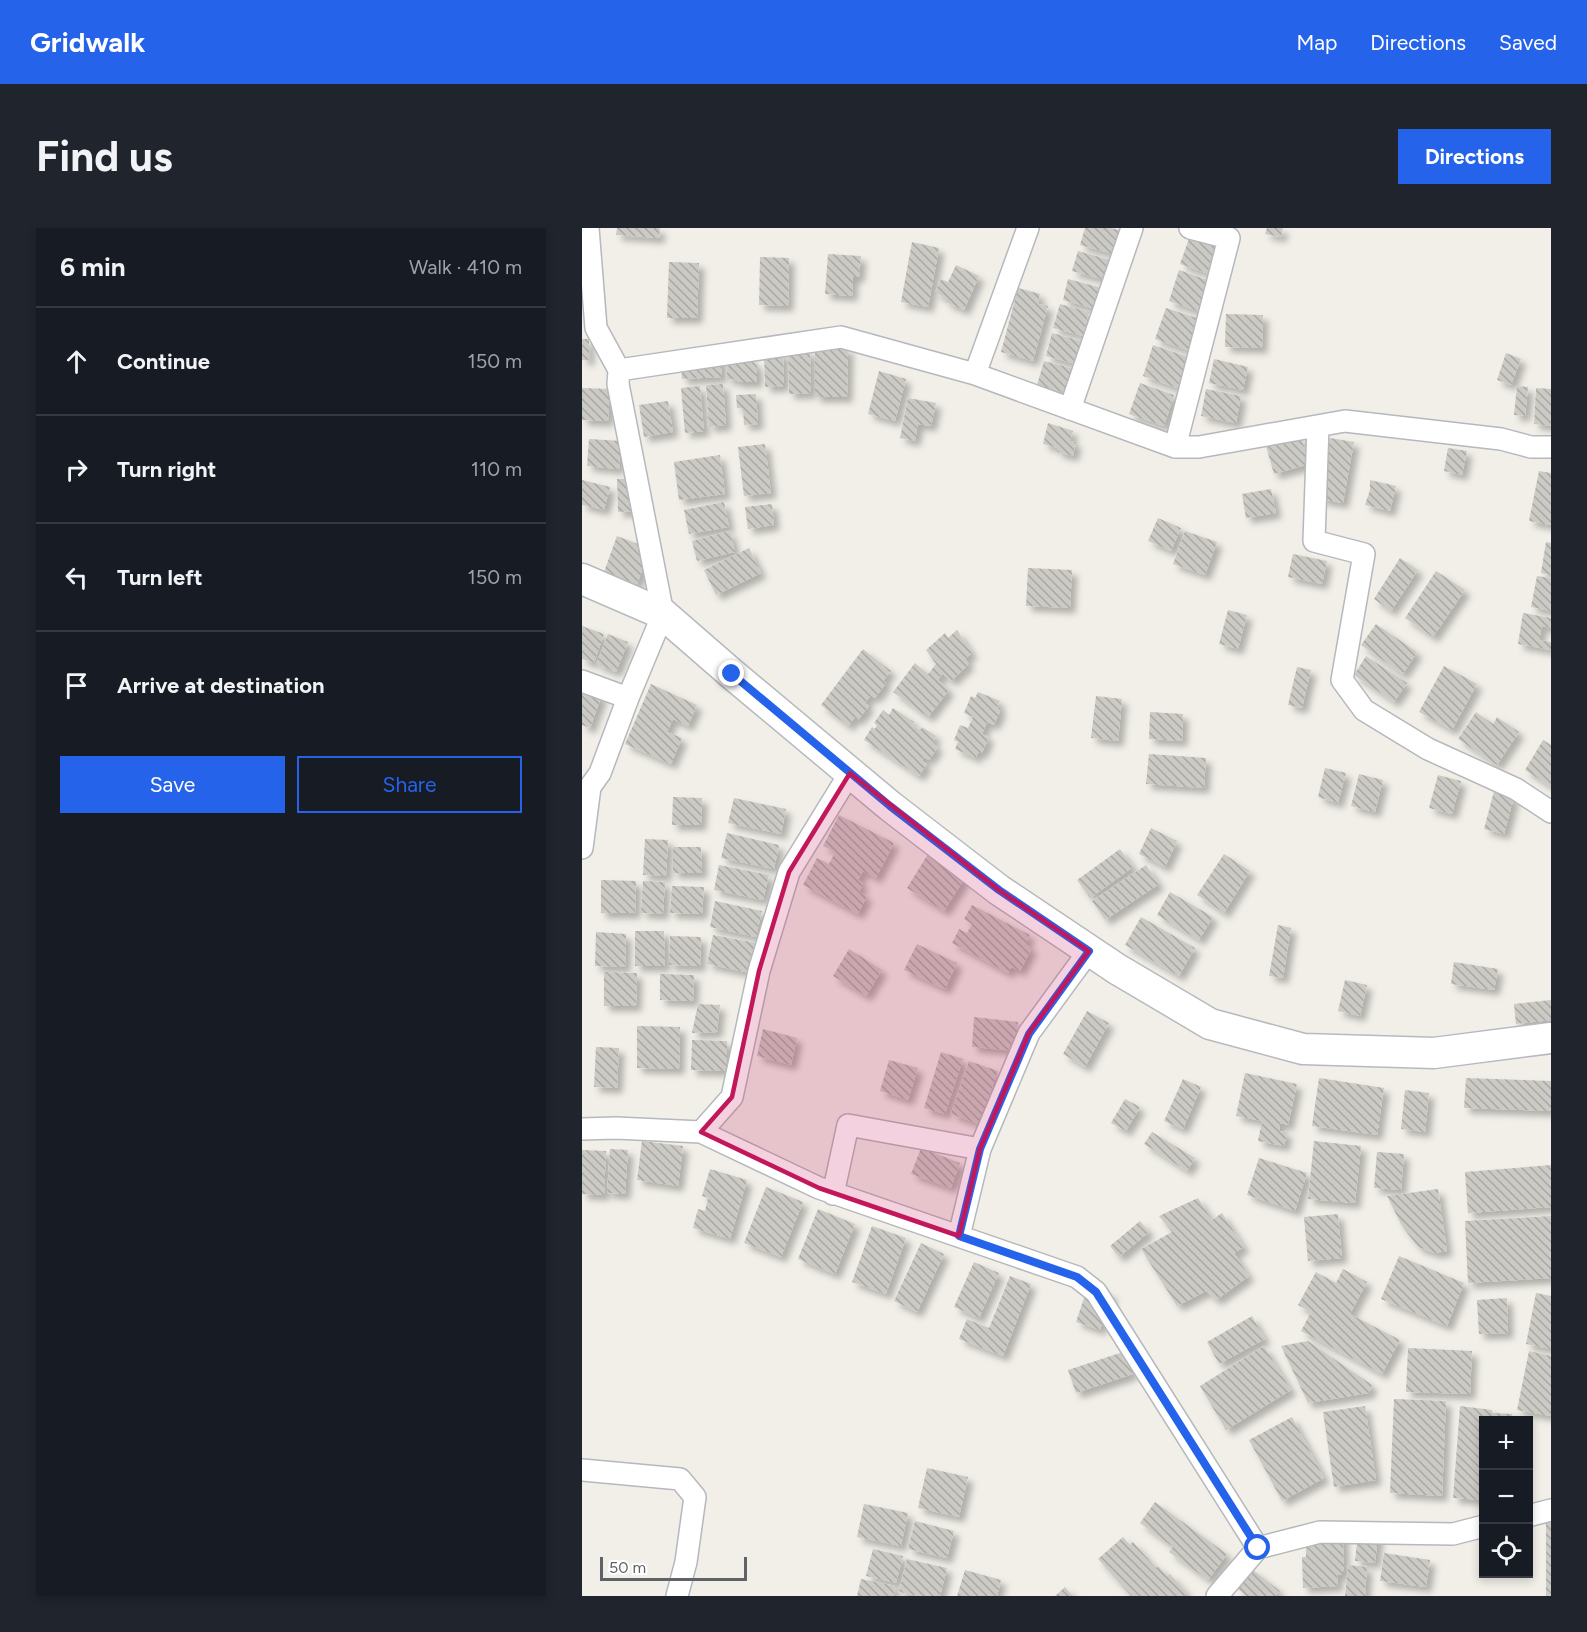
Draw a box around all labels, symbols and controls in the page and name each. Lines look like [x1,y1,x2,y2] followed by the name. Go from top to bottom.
[30,25,145,59] text: Gridwalk
[1296,30,1337,55] text: Map
[1370,30,1466,55] text: Directions
[1499,30,1557,55] text: Saved
[1398,129,1551,184] button: Directions
[36,131,173,182] text: Find us
[60,251,126,283] text: 6 min
[409,255,522,279] text: Walk · 410 m
[60,345,93,378] icon: ahead
[117,348,210,375] text: Continue
[467,349,522,373] text: 150 m
[60,453,93,486] icon: right
[117,456,216,483] text: Turn right
[471,457,522,481] text: 110 m
[60,561,93,594] icon: left
[117,564,203,591] text: Turn left
[467,565,522,589] text: 150 m
[718,660,744,686] route end
[60,669,93,702] icon: arrive
[117,672,325,699] text: Arrive at destination
[60,756,285,813] button: Save
[297,756,522,813] button: Share
[1479,1416,1533,1578] map controls
[1479,1416,1533,1470] button: +
[1479,1470,1533,1524] button: −
[1479,1524,1533,1578] button: locate
[1244,1534,1270,1560] route start
[600,1554,747,1582] scale bar
[609,1558,646,1577] text: 50 m

